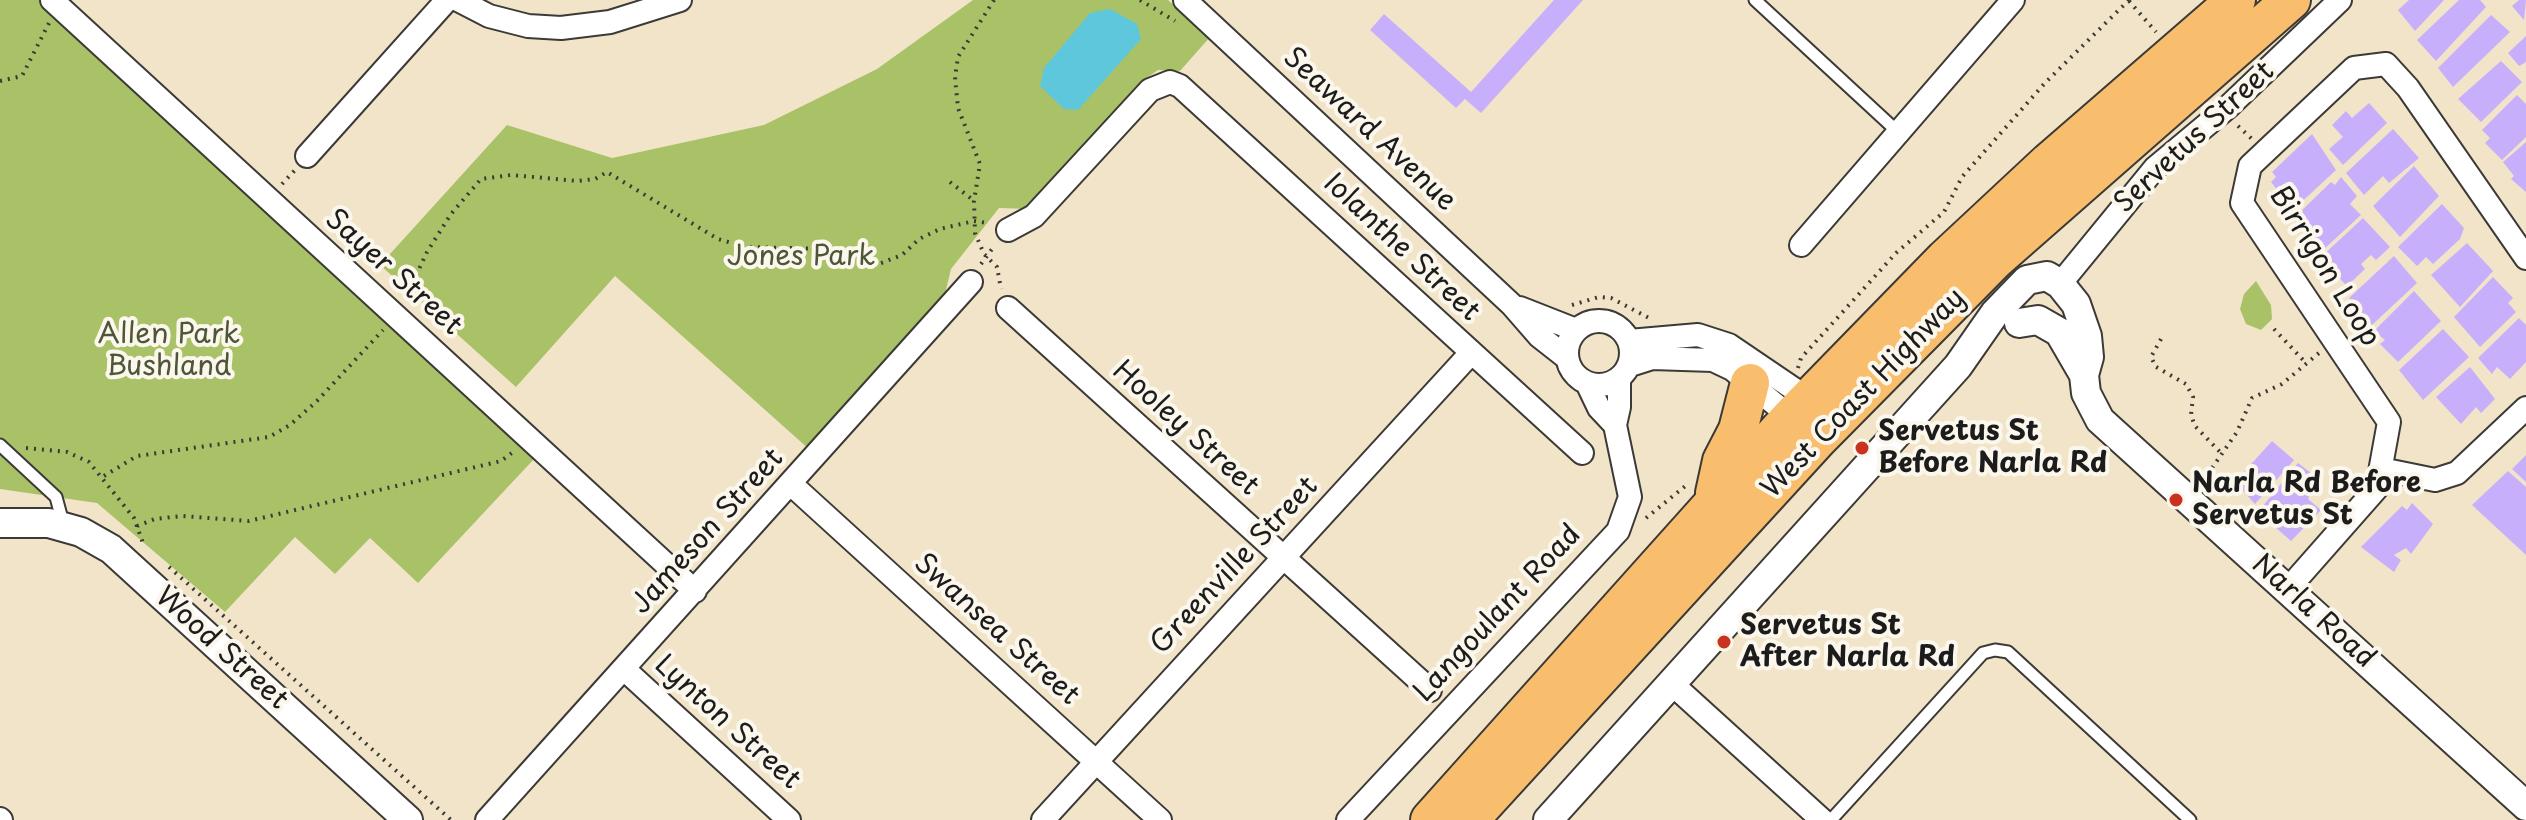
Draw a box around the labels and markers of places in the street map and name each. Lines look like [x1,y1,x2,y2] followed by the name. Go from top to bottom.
[1878,415,2107,481] place label: Servetus St Before Narla Rd
[1853,439,1871,457] marker: Servetus St Before Narla Rd
[2192,467,2421,533] place label: Narla Rd Before Servetus St
[2167,491,2185,509] marker: Narla Rd Before Servetus St
[1740,609,1955,675] place label: Servetus St After Narla Rd
[1715,633,1733,651] marker: Servetus St After Narla Rd

